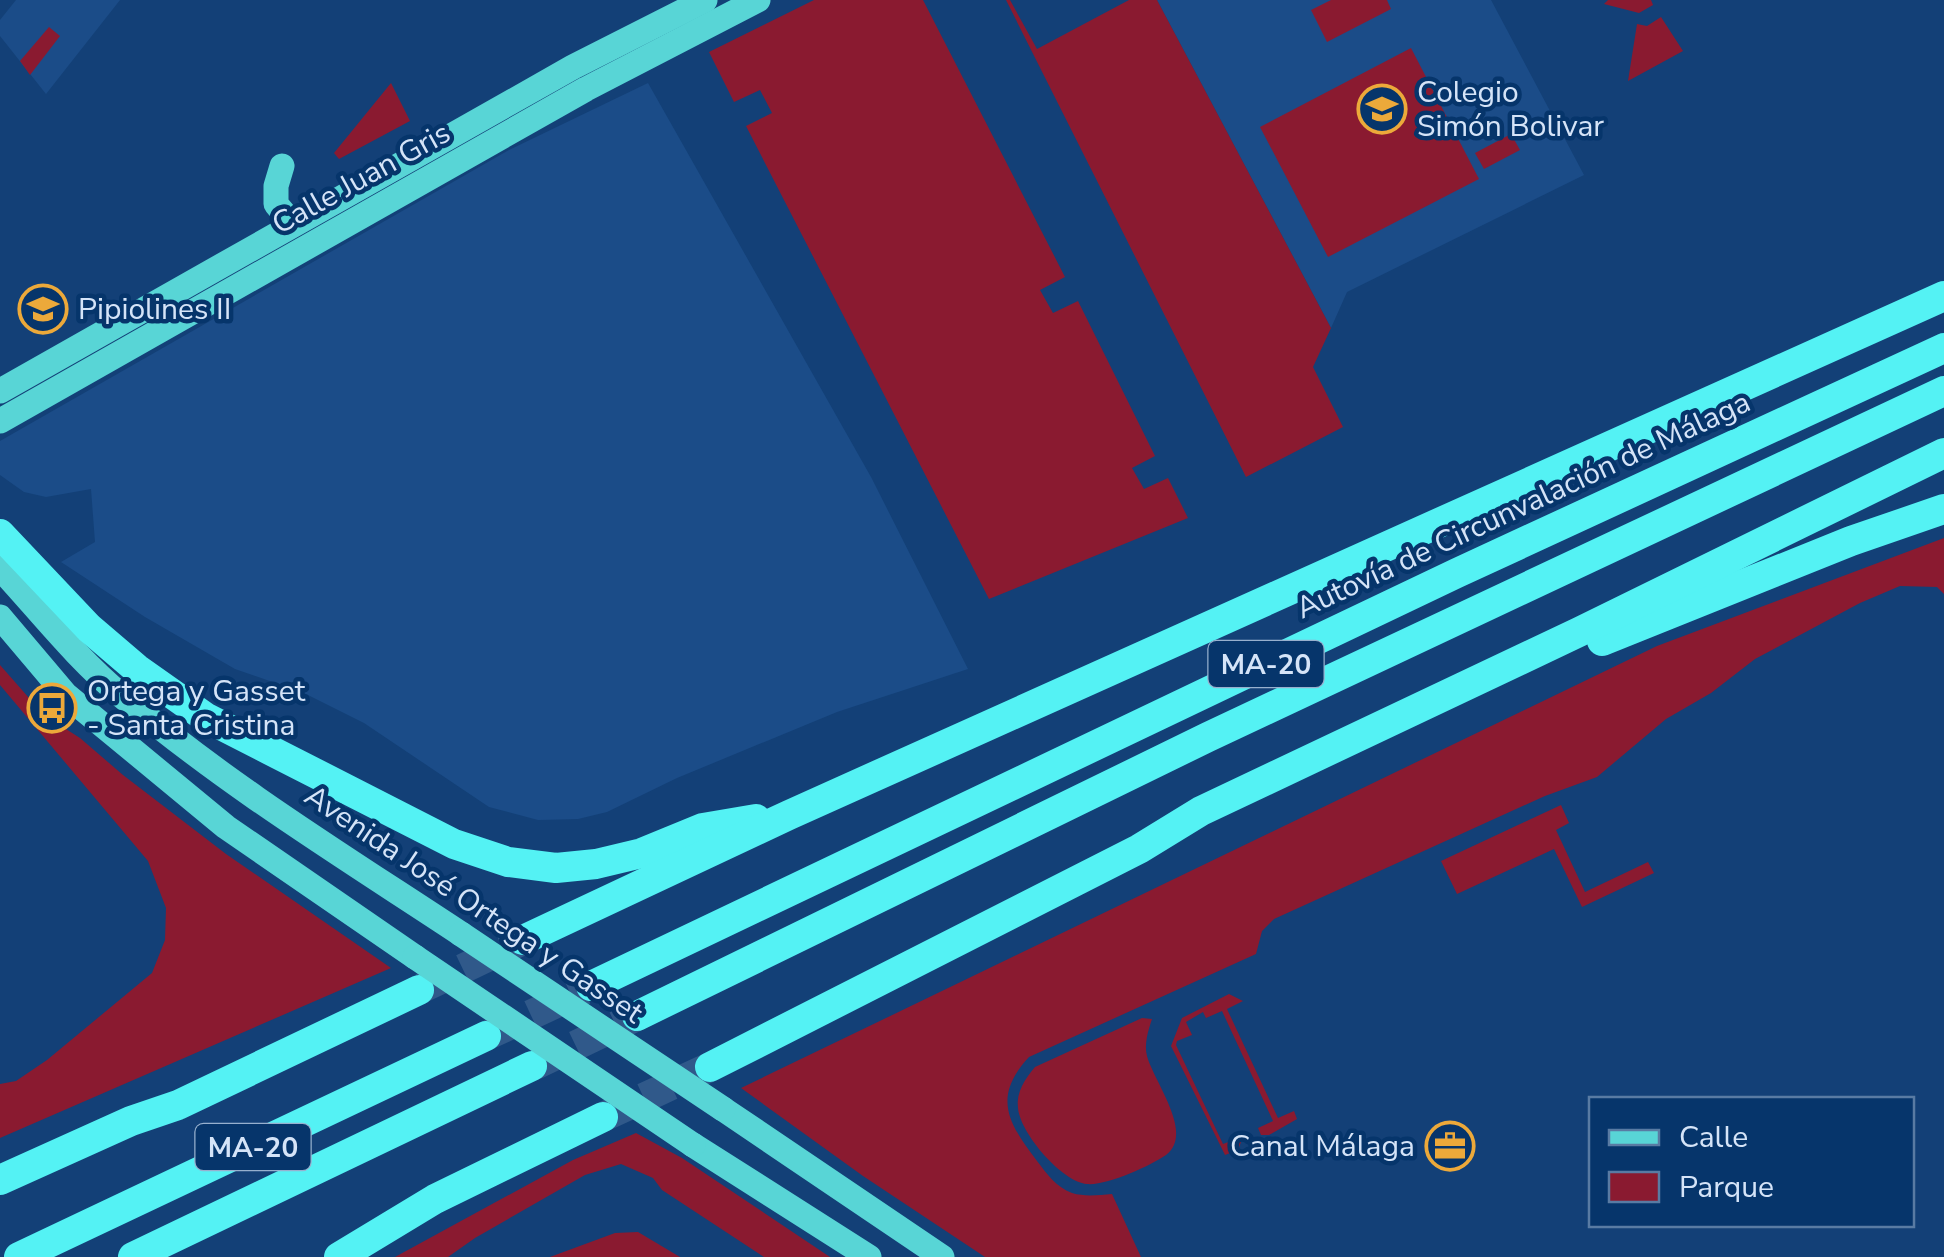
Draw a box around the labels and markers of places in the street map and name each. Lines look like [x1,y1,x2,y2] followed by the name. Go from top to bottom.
[1417,72,1604,147] place label: Colegio Simón Bolivar
[1356,83,1408,135] school or university icon: Colegio Simón Bolivar
[17,283,69,335] school or university icon: Pipiolines II
[78,289,231,330] place label: Pipiolines II
[87,671,306,746] place label: Ortega y Gasset - Santa Cristina
[26,682,78,734] bus stop icon: Ortega y Gasset - Santa Cristina
[1424,1120,1476,1172] office icon: Canal Málaga
[1230,1126,1415,1167] place label: Canal Málaga

